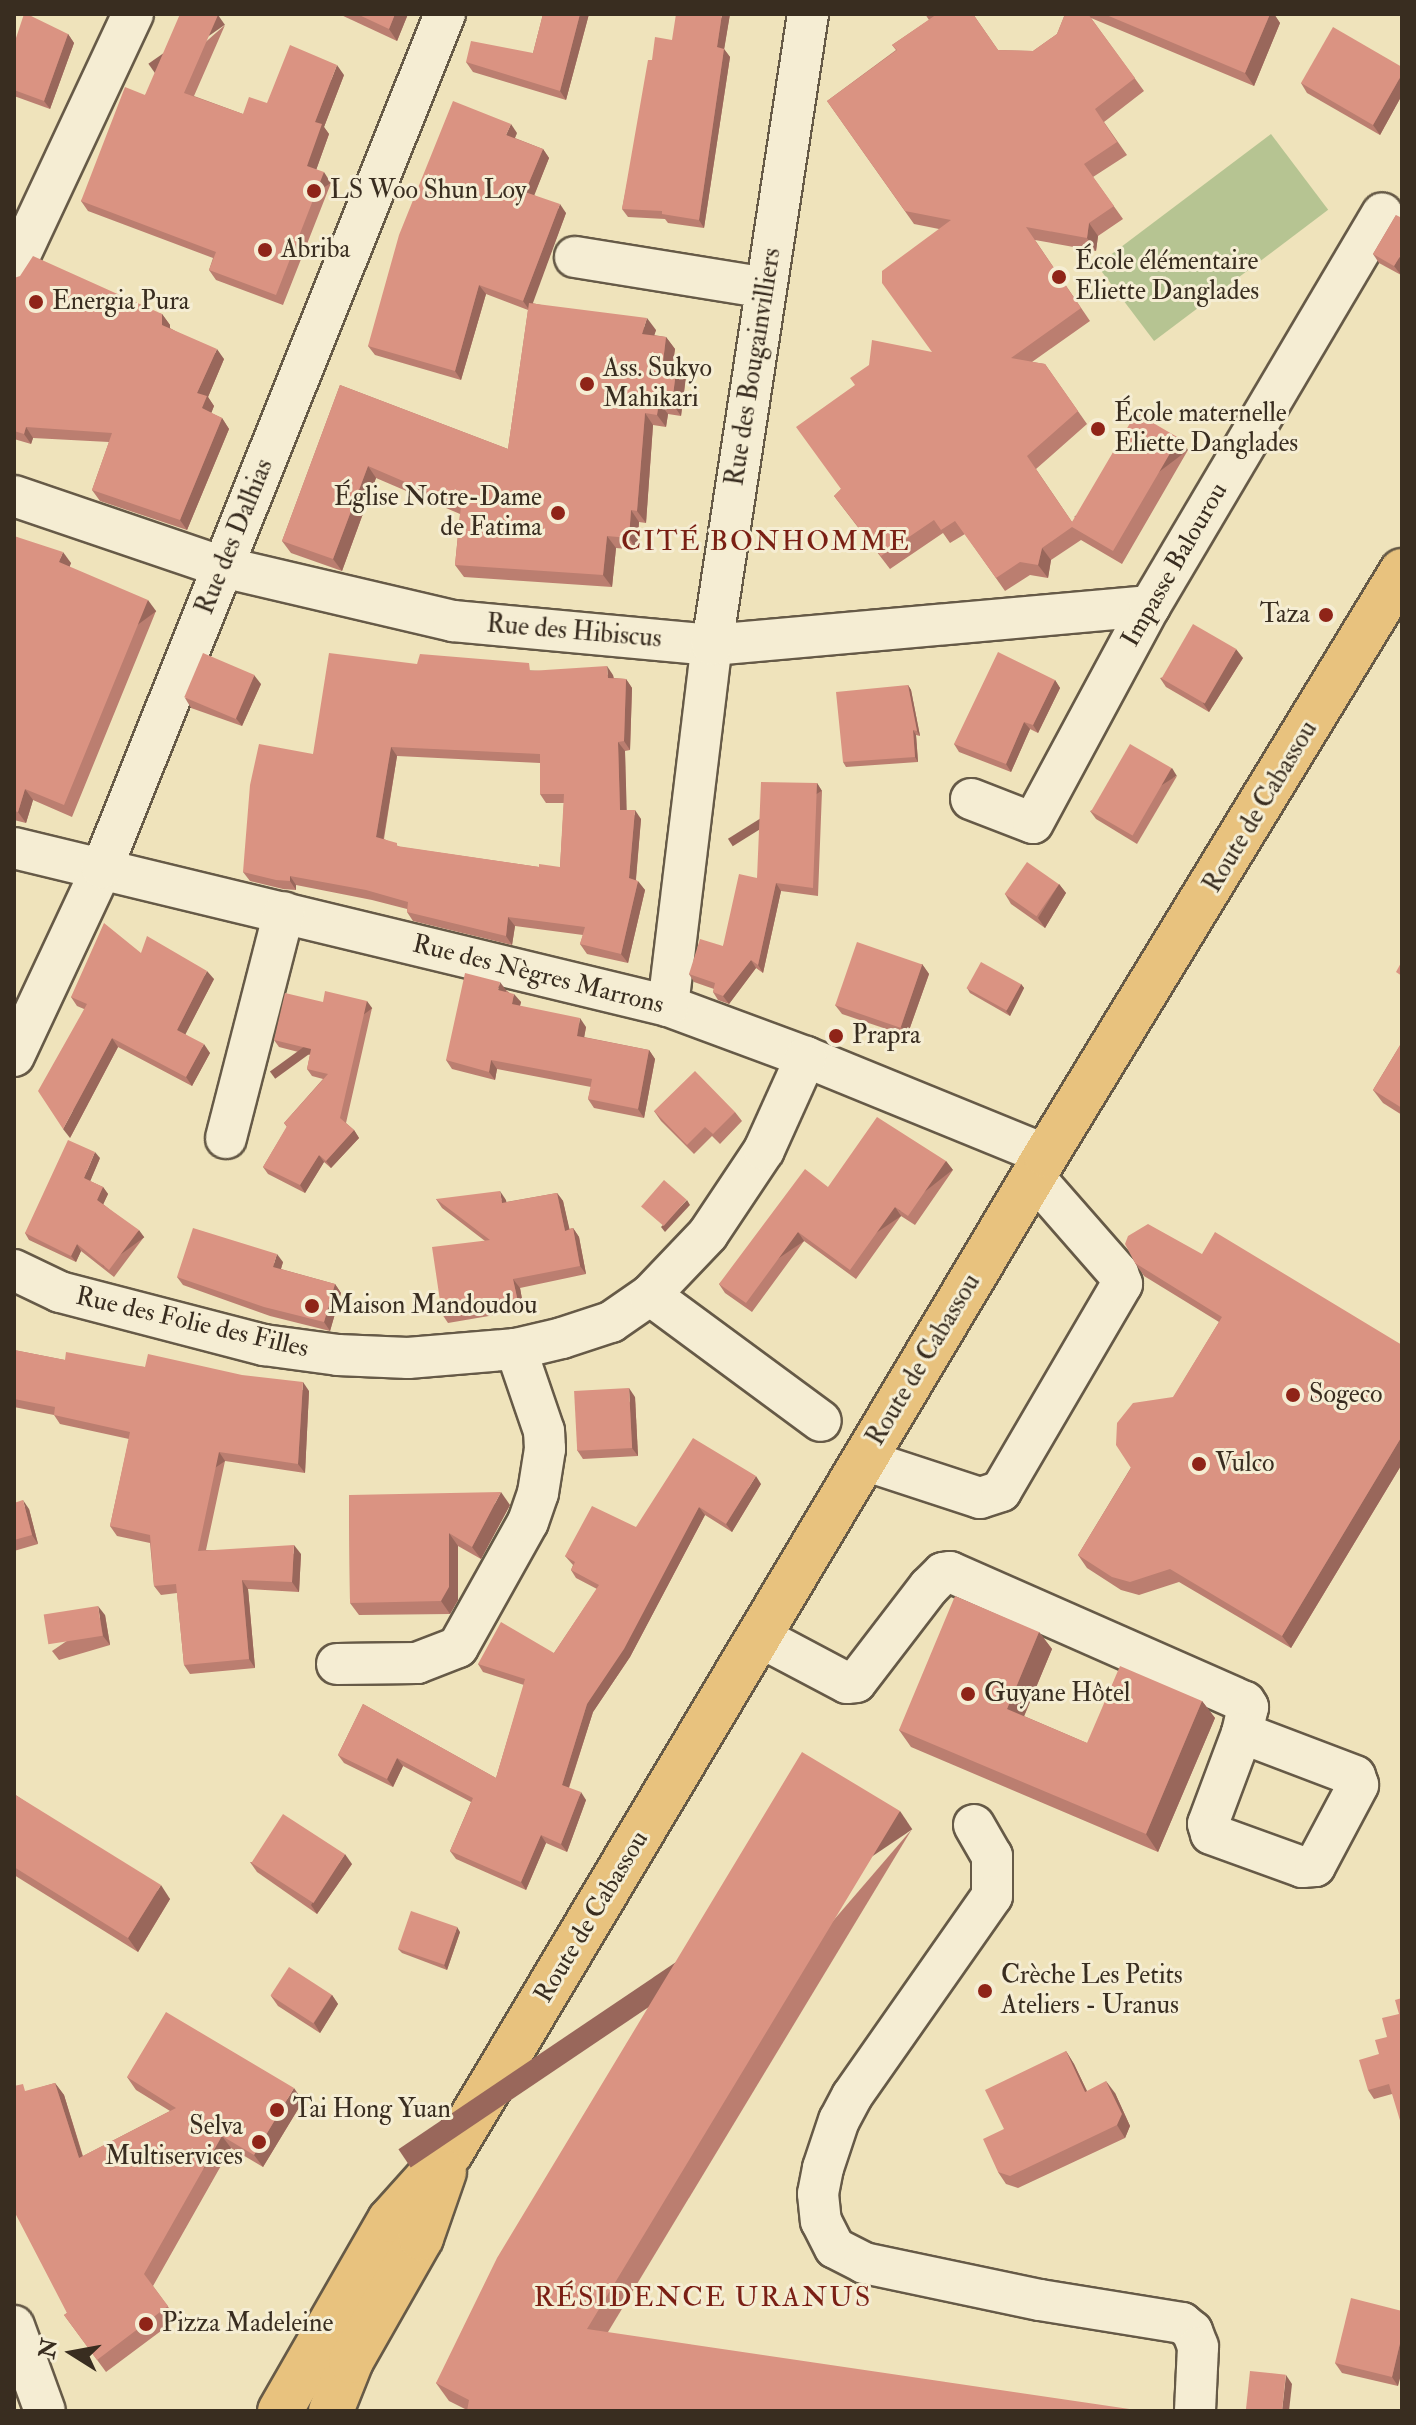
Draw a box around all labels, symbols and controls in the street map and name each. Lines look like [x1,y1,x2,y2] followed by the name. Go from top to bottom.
[330,175,526,207] place label: LS Woo Shun Loy
[305,182,323,200] marker: LS Woo Shun Loy
[281,234,350,266] place label: Abriba
[256,241,274,259] marker: Abriba
[720,246,788,488] street label: Rue des Bougainvilliers
[1075,246,1259,308] place label: École élémentaire Eliette Danglades
[1050,268,1068,286] marker: École élémentaire Eliette Danglades
[52,286,190,318] place label: Energia Pura
[27,293,45,311] marker: Energia Pura
[603,353,712,414] place label: Ass. Sukyo Mahikari
[578,375,596,393] marker: Ass. Sukyo Mahikari
[1114,398,1298,460] place label: École maternelle Eliette Danglades
[1089,420,1107,438] marker: École maternelle Eliette Danglades
[190,455,280,619] street label: Rue des Dalhias
[1115,477,1235,653] street label: Impasse Balourou
[334,482,542,544] place label: Église Notre-Dame de Fatima
[549,504,567,522] marker: Église Notre-Dame de Fatima
[621,525,911,559] district label: CITÉ BONHOMME
[1260,599,1310,631] place label: Taza
[1317,606,1335,624] marker: Taza
[485,609,663,655] street label: Rue des Hibiscus
[1197,715,1325,899] street label: Route de Cabassou
[409,929,667,1021] street label: Rue des Nègres Marrons
[852,1020,921,1052] place label: Prapra
[827,1027,845,1045] marker: Prapra
[860,1268,988,1452] street label: Route de Cabassou
[72,1281,312,1365] street label: Rue des Folie des Filles
[328,1290,537,1322] place label: Maison Mandoudou
[303,1297,321,1315] marker: Maison Mandoudou
[1309,1379,1383,1411] place label: Sogeco
[1284,1386,1302,1404] marker: Sogeco
[1215,1448,1275,1480] place label: Vulco
[1190,1455,1208,1473] marker: Vulco
[984,1678,1131,1710] place label: Guyane Hôtel
[959,1685,977,1703] marker: Guyane Hôtel
[528,1825,656,2009] street label: Route de Cabassou
[1001,1960,1183,2022] place label: Crèche Les Petits Ateliers - Uranus
[976,1982,994,2000] marker: Crèche Les Petits Ateliers - Uranus
[293,2094,451,2126] place label: Tai Hong Yuan
[268,2101,286,2119] marker: Tai Hong Yuan
[105,2111,243,2172] place label: Selva Multiservices
[250,2133,268,2151] marker: Selva Multiservices
[534,2281,872,2315] district label: RÉSIDENCE URANUS
[162,2308,333,2340] place label: Pizza Madeleine
[32,2313,112,2393] north arrow
[137,2315,155,2333] marker: Pizza Madeleine
[33,2336,64,2361] text: N

